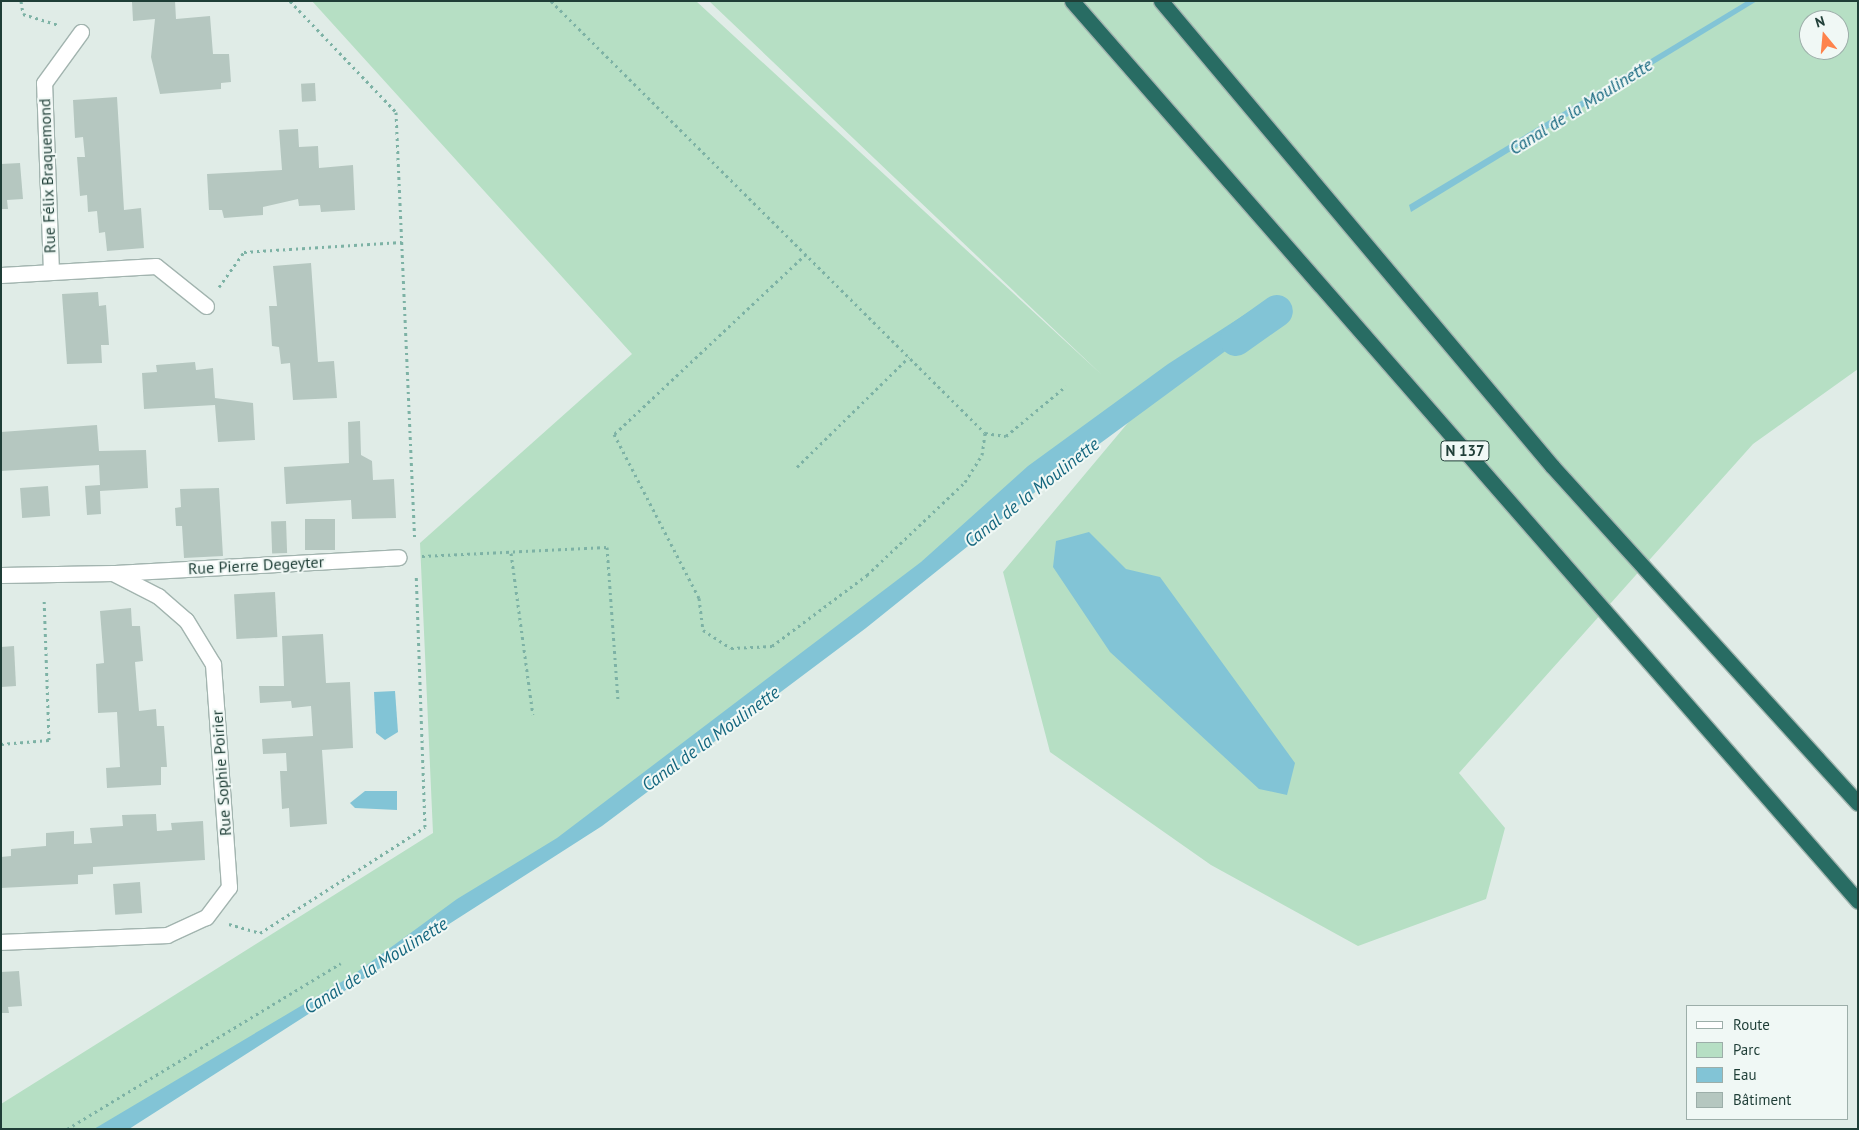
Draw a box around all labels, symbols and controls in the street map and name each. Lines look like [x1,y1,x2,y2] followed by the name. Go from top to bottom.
[1799,10,1849,60] north arrow
[1813,12,1827,32] text: N
[1505,54,1657,160] water label: Canal de la Moulinette
[35,98,59,254] street label: Rue Félix Braquemond
[960,434,1104,552] water label: Canal de la Moulinette
[1440,438,1490,464] road number: N 137
[188,552,324,578] street label: Rue Pierre Degeyter
[638,682,784,796] water label: Canal de la Moulinette
[207,709,235,837] street label: Rue Sophie Poirier
[300,913,452,1019] water label: Canal de la Moulinette
[1686,1005,1849,1120] legend
[1733,1015,1770,1034] text: Route
[1733,1040,1760,1059] text: Parc
[1733,1065,1757,1084] text: Eau
[1733,1090,1791,1109] text: Bâtiment

